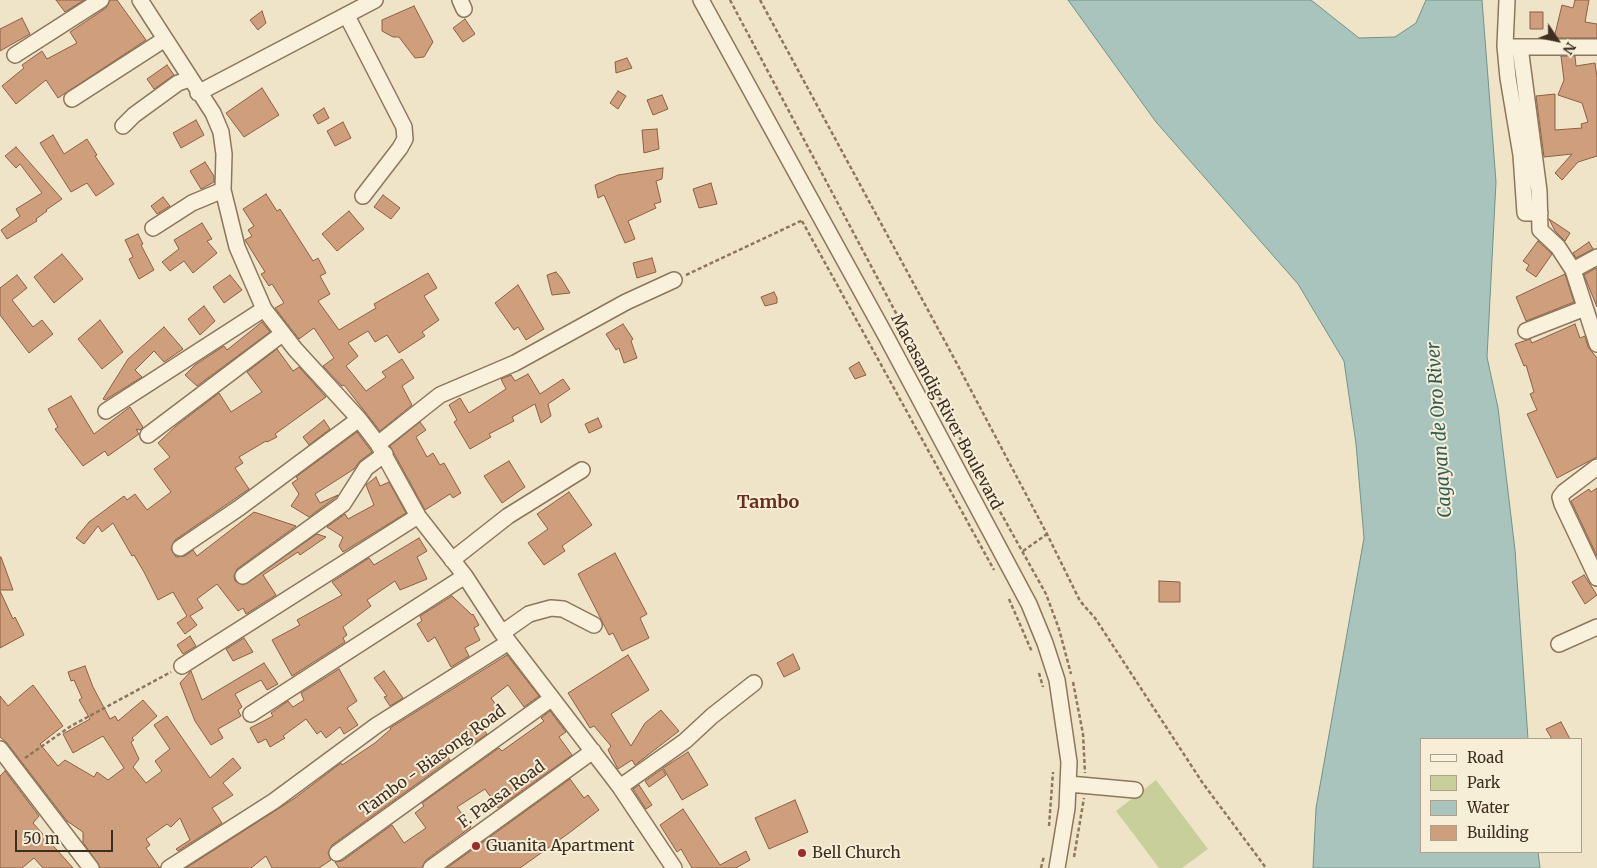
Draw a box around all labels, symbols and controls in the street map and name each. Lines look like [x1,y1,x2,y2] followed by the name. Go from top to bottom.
[1532,15,1582,65] north arrow
[1559,39,1580,58] text: N
[886,311,1006,513] street label: Macasandig River Boulevard
[1423,341,1457,519] water label: Cagayan de Oro River
[737,492,799,514] district label: Tambo
[356,702,510,820] street label: Tambo - Biasong Road
[1420,738,1582,853] legend
[1467,748,1503,767] text: Road
[455,757,549,833] street label: F. Paasa Road
[1467,773,1500,792] text: Park
[1467,798,1509,817] text: Water
[18,820,115,852] scale bar
[1467,823,1529,842] text: Building
[23,829,60,848] text: 50 m
[486,836,635,856] place label: Guanita Apartment
[470,840,482,852] marker: Guanita Apartment
[812,843,901,863] place label: Bell Church
[796,847,808,859] marker: Bell Church

